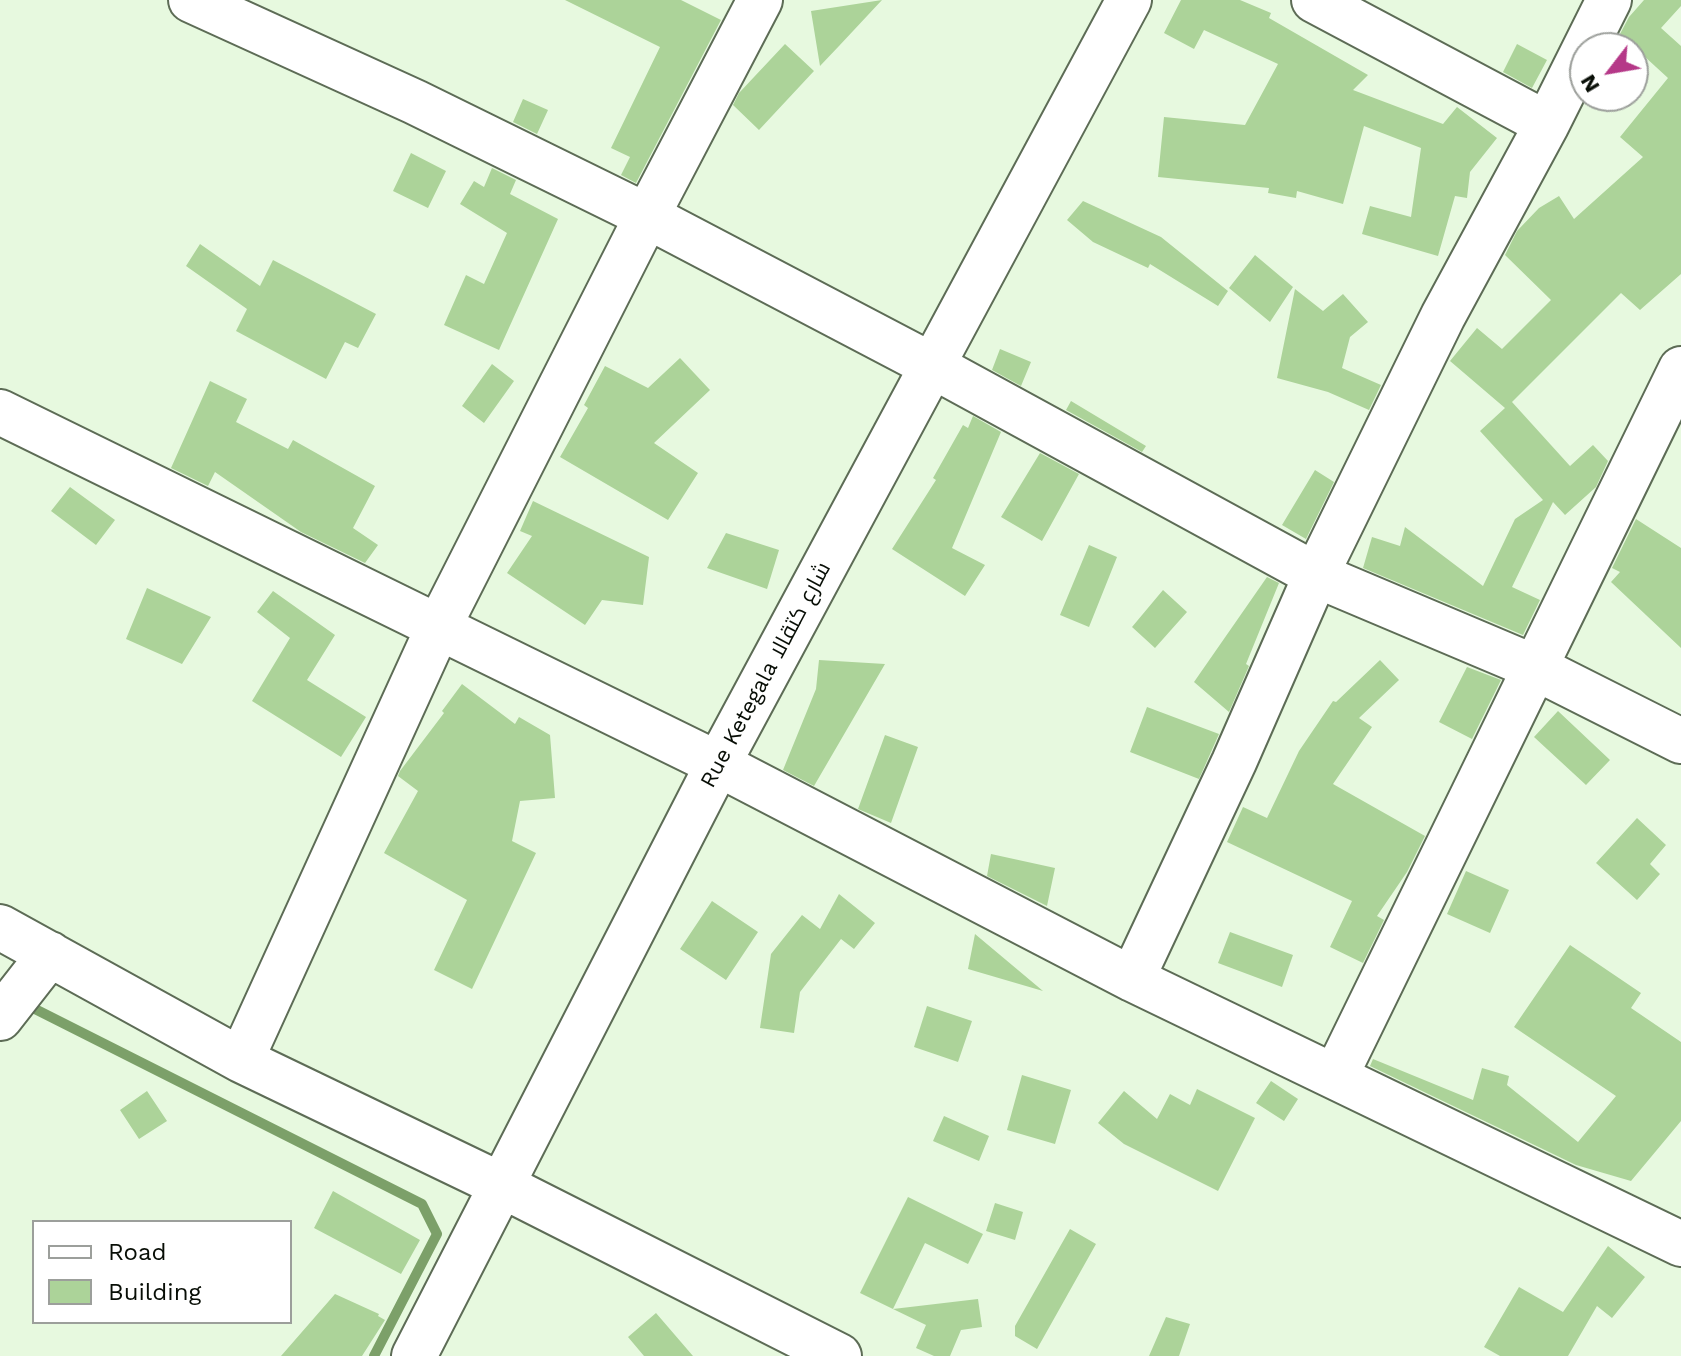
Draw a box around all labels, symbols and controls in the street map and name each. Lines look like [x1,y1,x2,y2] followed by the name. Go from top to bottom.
[1569,32,1649,112] north arrow
[1575,70,1605,97] text: N
[695,558,837,792] street label: Rue Ketegala شارع كتقالا
[32,1220,292,1324] legend
[108,1238,167,1266] text: Road
[108,1278,201,1306] text: Building

